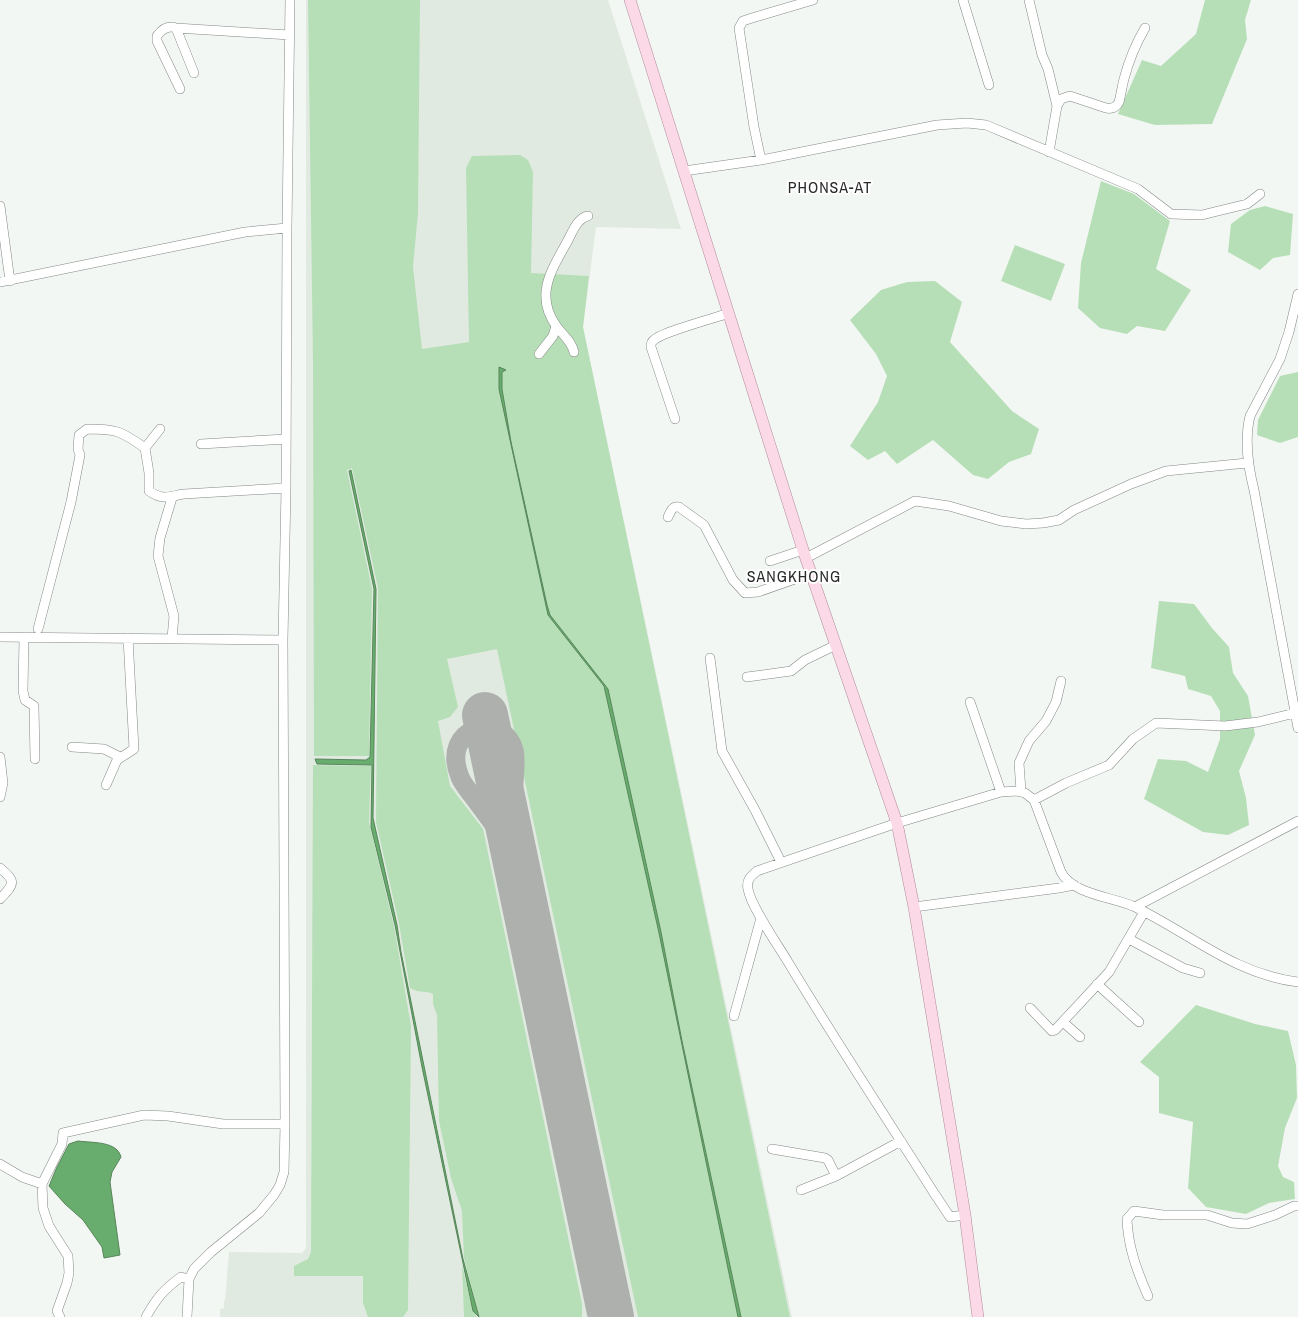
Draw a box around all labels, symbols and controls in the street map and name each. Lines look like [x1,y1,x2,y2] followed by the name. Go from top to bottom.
[788,176,872,198] district label: PHONSA-AT
[747,565,841,587] district label: SANGKHONG

